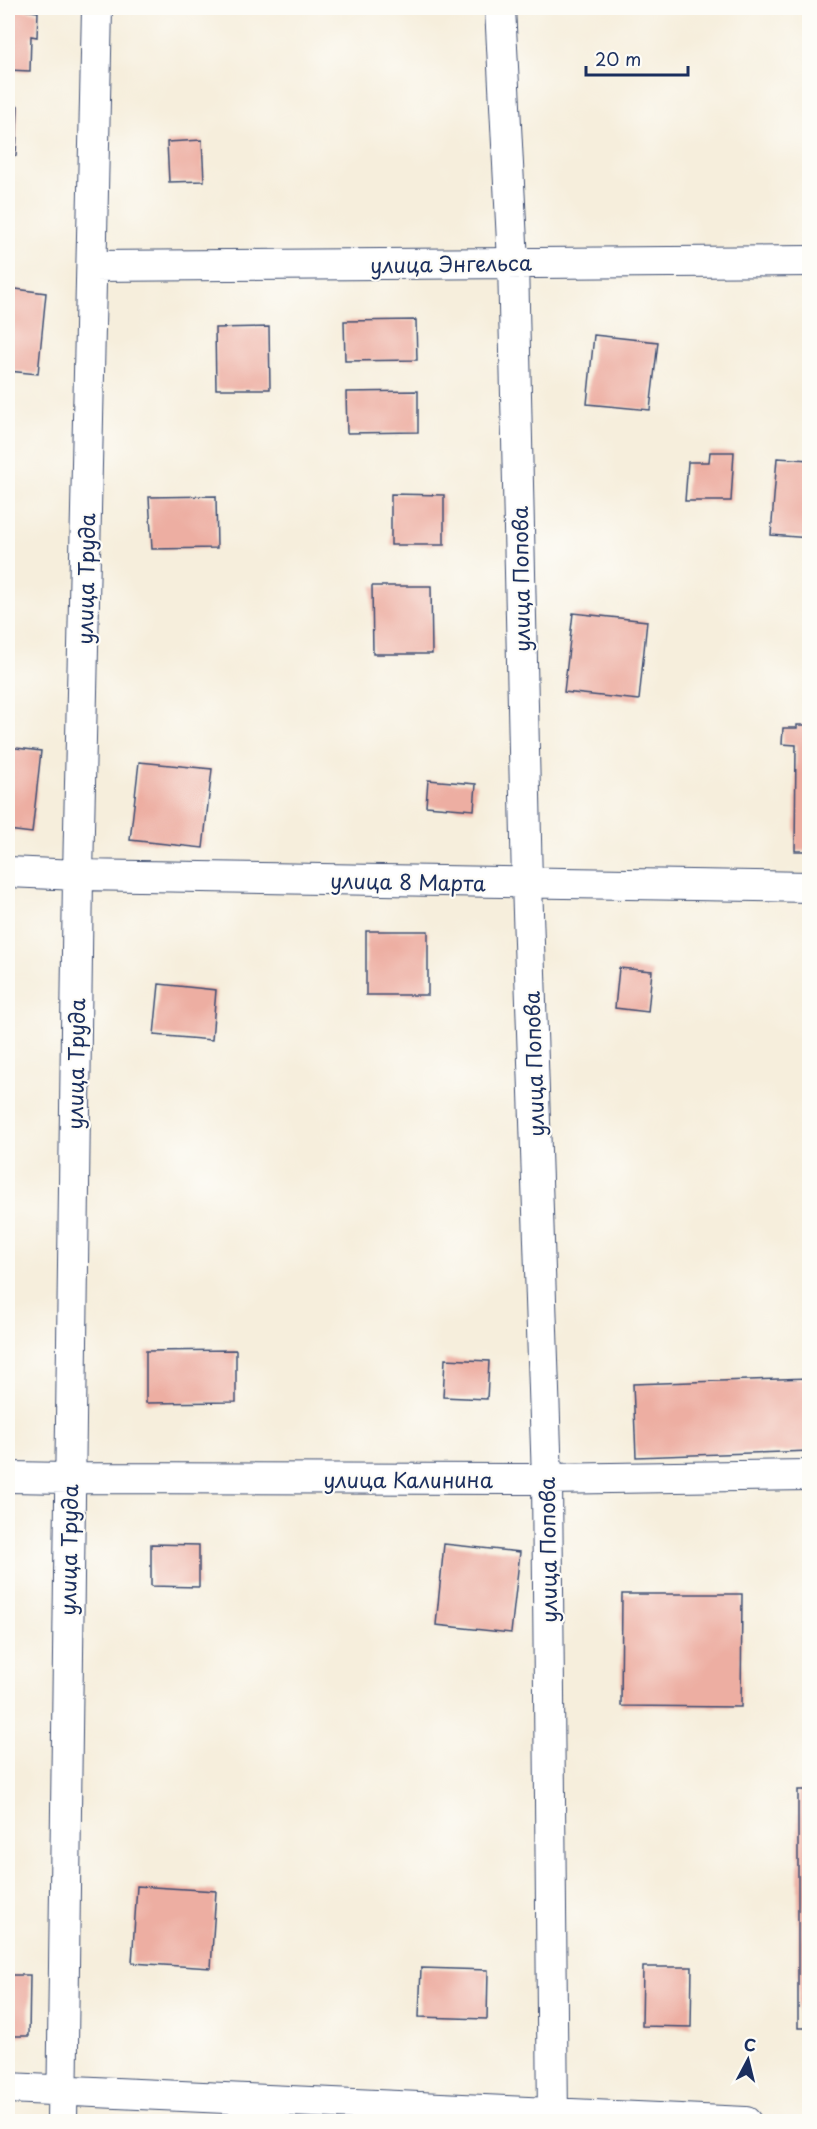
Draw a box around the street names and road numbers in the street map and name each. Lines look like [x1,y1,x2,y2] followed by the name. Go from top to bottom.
[370,246,532,280] street label: улица Энгельса
[503,506,537,652] street label: улица Попова
[68,513,102,645] street label: улица Труда
[330,864,486,898] street label: улица 8 Марта
[514,991,552,1137] street label: улица Попова
[58,998,92,1130] street label: улица Труда
[323,1463,494,1495] street label: улица Калинина
[530,1477,564,1623] street label: улица Попова
[51,1484,85,1616] street label: улица Труда

